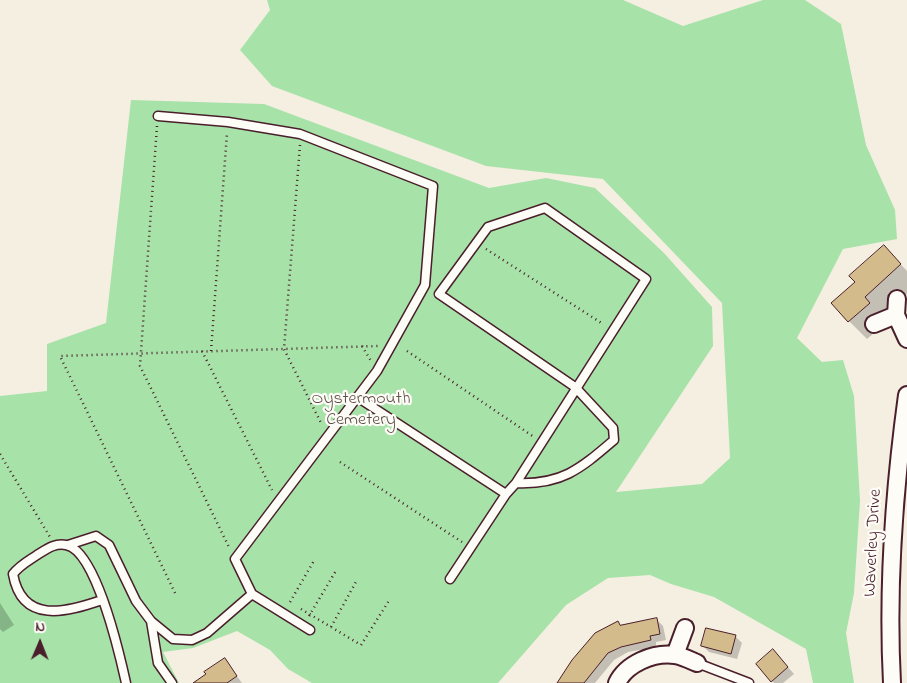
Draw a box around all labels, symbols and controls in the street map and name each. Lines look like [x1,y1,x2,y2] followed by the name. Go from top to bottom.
[312,389,410,432] park label: Oystermouth Cemetery
[860,489,888,597] street label: Waverley Drive
[35,617,45,638] text: N
[15,618,65,668] north arrow

